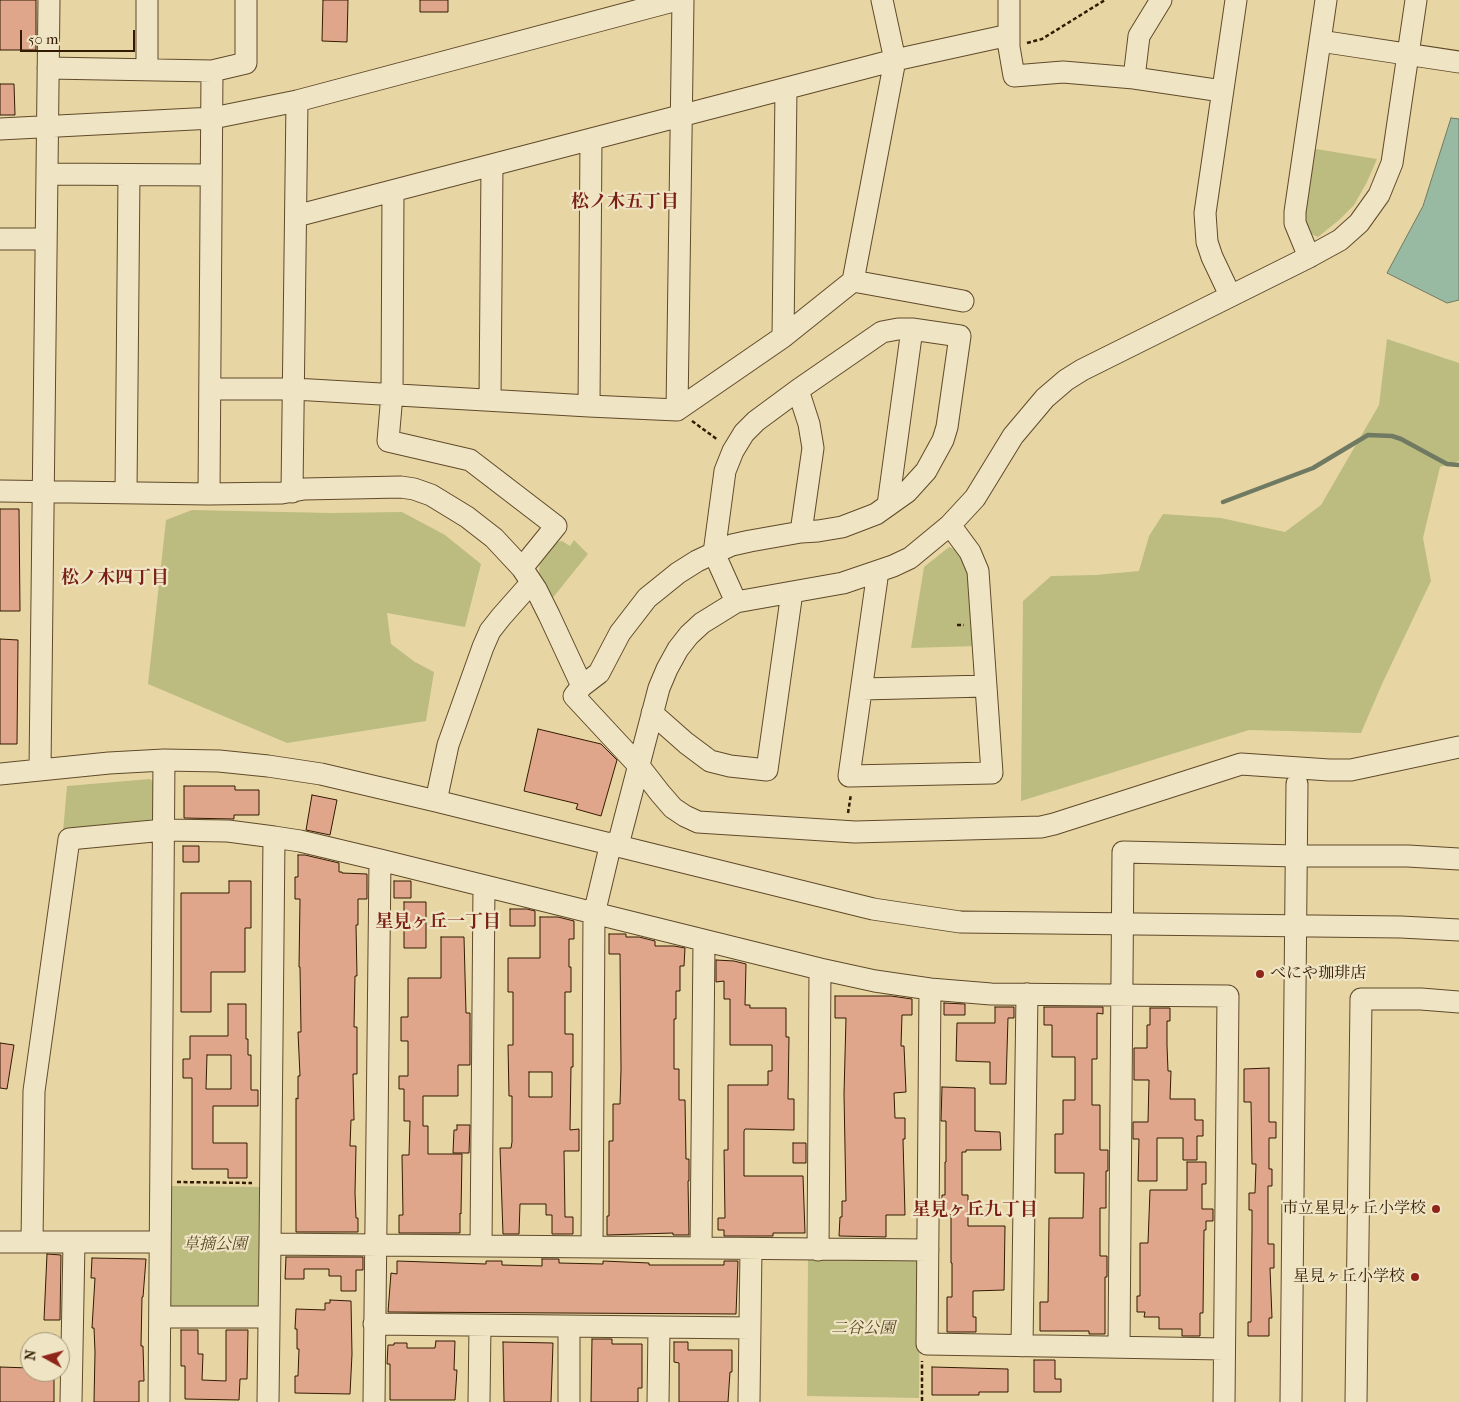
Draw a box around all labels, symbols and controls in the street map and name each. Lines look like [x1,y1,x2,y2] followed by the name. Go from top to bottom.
[22,20,138,52] scale bar
[28,30,58,48] text: 50 m
[571,192,679,214] district label: 松ノ木五丁目
[61,568,169,590] district label: 松ノ木四丁目
[375,912,501,934] district label: 星見ヶ丘一丁目
[1270,964,1366,984] place label: べにや珈琲店
[1254,968,1266,980] marker: べにや珈琲店
[1282,1199,1426,1219] place label: 市立星見ヶ丘小学校
[912,1200,1038,1222] district label: 星見ヶ丘九丁目
[1430,1203,1442,1215] marker: 市立星見ヶ丘小学校
[183,1235,247,1255] park label: 草摘公園
[1293,1267,1405,1287] place label: 星見ヶ丘小学校
[1409,1271,1421,1283] marker: 星見ヶ丘小学校
[831,1319,895,1339] park label: 二谷公園
[20,1332,70,1382] north arrow
[22,1349,40,1362] text: N

